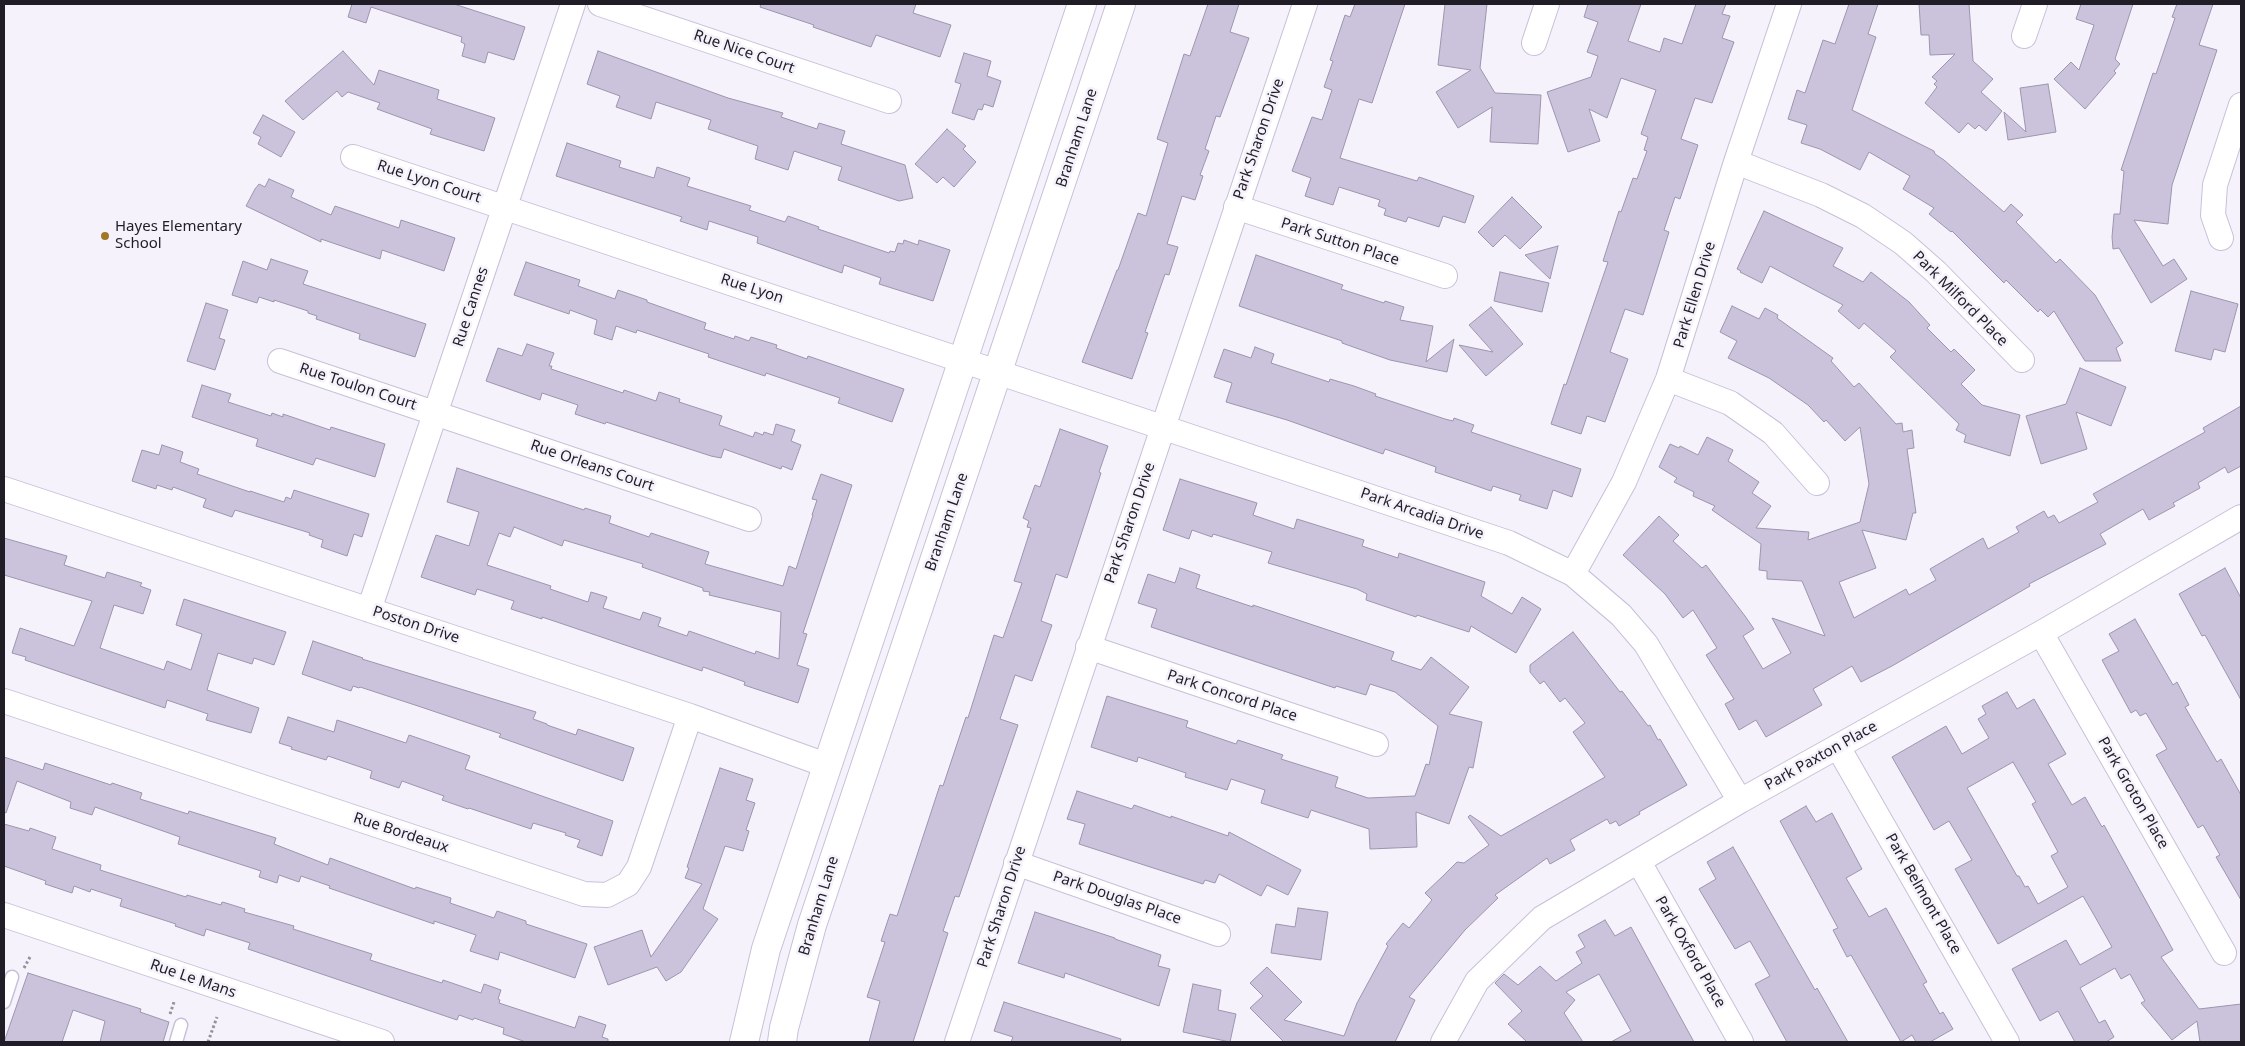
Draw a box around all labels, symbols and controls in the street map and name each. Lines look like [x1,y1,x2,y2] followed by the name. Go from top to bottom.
[691,26,797,78] street label: Rue Nice Court
[1230,76,1288,202] street label: Park Sharon Drive
[1053,86,1101,190] street label: Branham Lane
[375,157,483,207] street label: Rue Lyon Court
[1279,214,1401,270] street label: Park Sutton Place
[115,218,242,253] place label: Hayes Elementary School
[99,230,111,242] marker: Hayes Elementary School
[1670,240,1720,350] street label: Park Ellen Drive
[1909,248,2011,350] street label: Park Milford Place
[450,265,492,349] street label: Rue Cannes
[718,270,786,308] street label: Rue Lyon
[297,360,419,414] street label: Rue Toulon Court
[528,436,656,496] street label: Rue Orleans Court
[1101,460,1159,586] street label: Park Sharon Drive
[922,470,972,574] street label: Branham Lane
[1358,484,1486,544] street label: Park Arcadia Drive
[370,603,462,647] street label: Poston Drive
[1165,666,1299,726] street label: Park Concord Place
[1762,718,1880,794] street label: Park Paxton Place
[2094,734,2172,852] street label: Park Groton Place
[351,809,451,857] street label: Rue Bordeaux
[1881,830,1965,958] street label: Park Belmont Place
[974,844,1030,970] street label: Park Sharon Drive
[795,854,843,958] street label: Branham Lane
[1050,868,1184,928] street label: Park Douglas Place
[1651,893,1729,1011] street label: Park Oxford Place
[148,956,238,1002] street label: Rue Le Mans

